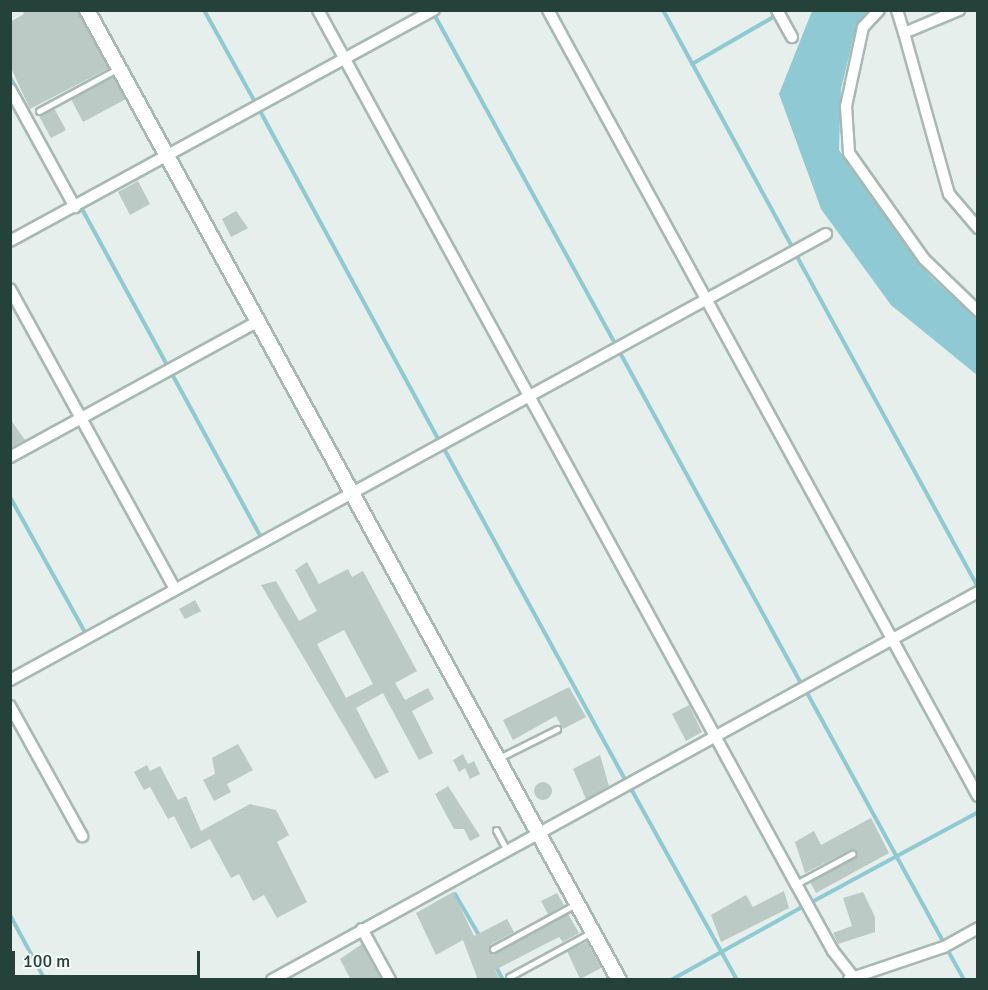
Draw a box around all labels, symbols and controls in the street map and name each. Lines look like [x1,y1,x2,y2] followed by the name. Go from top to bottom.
[15,939,202,977] scale bar
[23,950,70,972] text: 100 m

